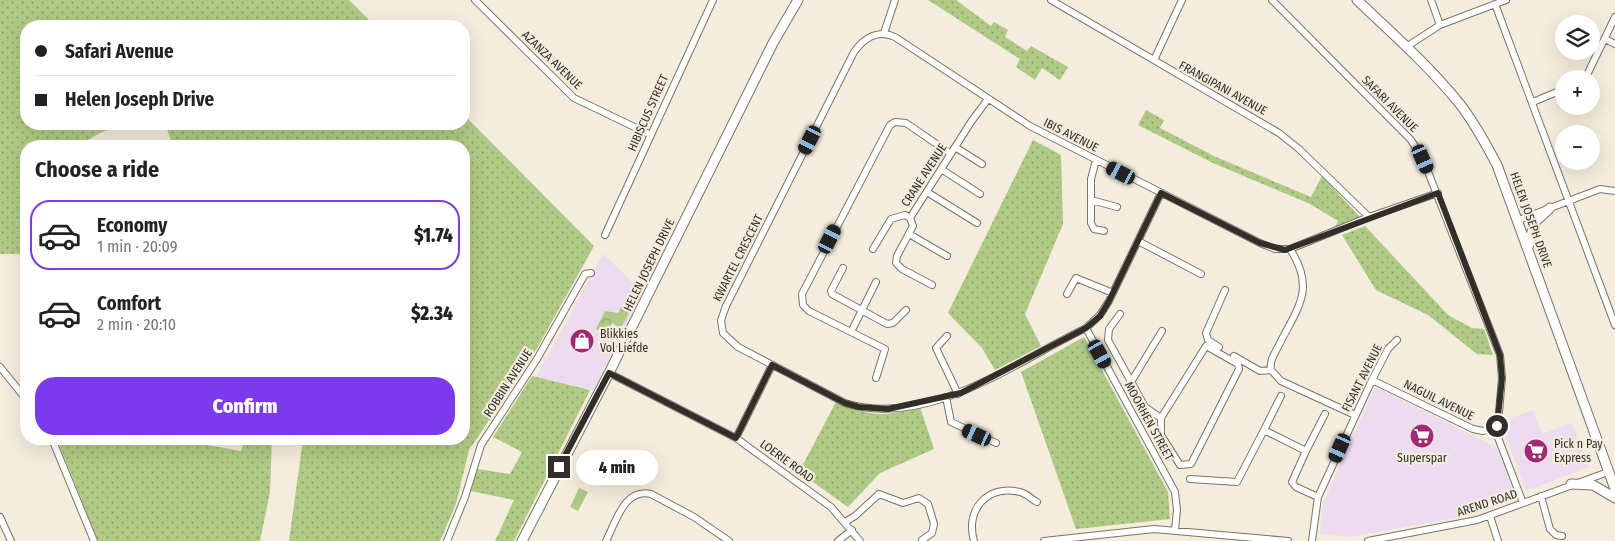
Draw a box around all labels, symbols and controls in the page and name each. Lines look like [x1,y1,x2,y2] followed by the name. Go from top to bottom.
[1555,15,1600,170] map controls
[1555,15,1600,60] button: layers
[519,28,585,92] street label: AZANZA AVENUE
[65,40,174,63] text: Safari Avenue
[1177,58,1270,118] street label: FRANGIPANI AVENUE
[1555,70,1600,115] button: +
[625,72,671,153] street label: HIBISCUS STREET
[1359,73,1421,135] street label: SAFARI AVENUE
[65,88,214,111] text: Helen Joseph Drive
[1041,115,1101,155] street label: IBIS AVENUE
[796,123,823,157] car
[1555,125,1600,170] button: −
[898,140,950,209] street label: CRANE AVENUE
[1410,142,1435,176] car
[35,156,159,183] text: Choose a ride
[1104,160,1137,186] car
[1507,170,1555,270] street label: HELEN JOSEPH DRIVE
[710,212,766,304] street label: KWARTEL CRESCENT
[37,213,82,258] icon: car
[97,214,167,237] text: Economy
[621,216,678,314] street label: HELEN JOSEPH DRIVE
[816,222,843,256] car
[414,224,453,247] text: $1.74
[97,237,177,256] text: 1 min · 20:09
[37,291,82,336] icon: car
[97,292,161,315] text: Comfort
[411,302,453,325] text: $2.34
[97,315,176,334] text: 2 min · 20:10
[600,327,648,355] place label: Blikkies Vol Liefde
[569,328,595,354] shop icon: Blikkies Vol Liefde
[1086,337,1113,371] car
[1339,341,1385,414] street label: FISANT AVENUE
[481,346,535,420] street label: ROBBIN AVENUE
[35,377,455,435] button: Confirm
[1402,377,1477,423] street label: NAGUIL AVENUE
[1122,379,1177,463] street label: MOORHEN STREET
[1486,415,1508,437] route start
[960,422,993,448] car
[1409,423,1435,449] supermarket icon: Superspar
[1327,431,1352,465] car
[757,437,817,485] street label: LOERIE ROAD
[1554,437,1603,465] place label: Pick n Pay Express
[1523,438,1549,464] supermarket icon: Pick n Pay Express
[576,450,659,484] callout: 4 min
[1397,451,1448,465] place label: Superspar
[548,456,570,478] route end
[599,458,635,477] text: 4 min
[1455,487,1519,519] street label: AREND ROAD

